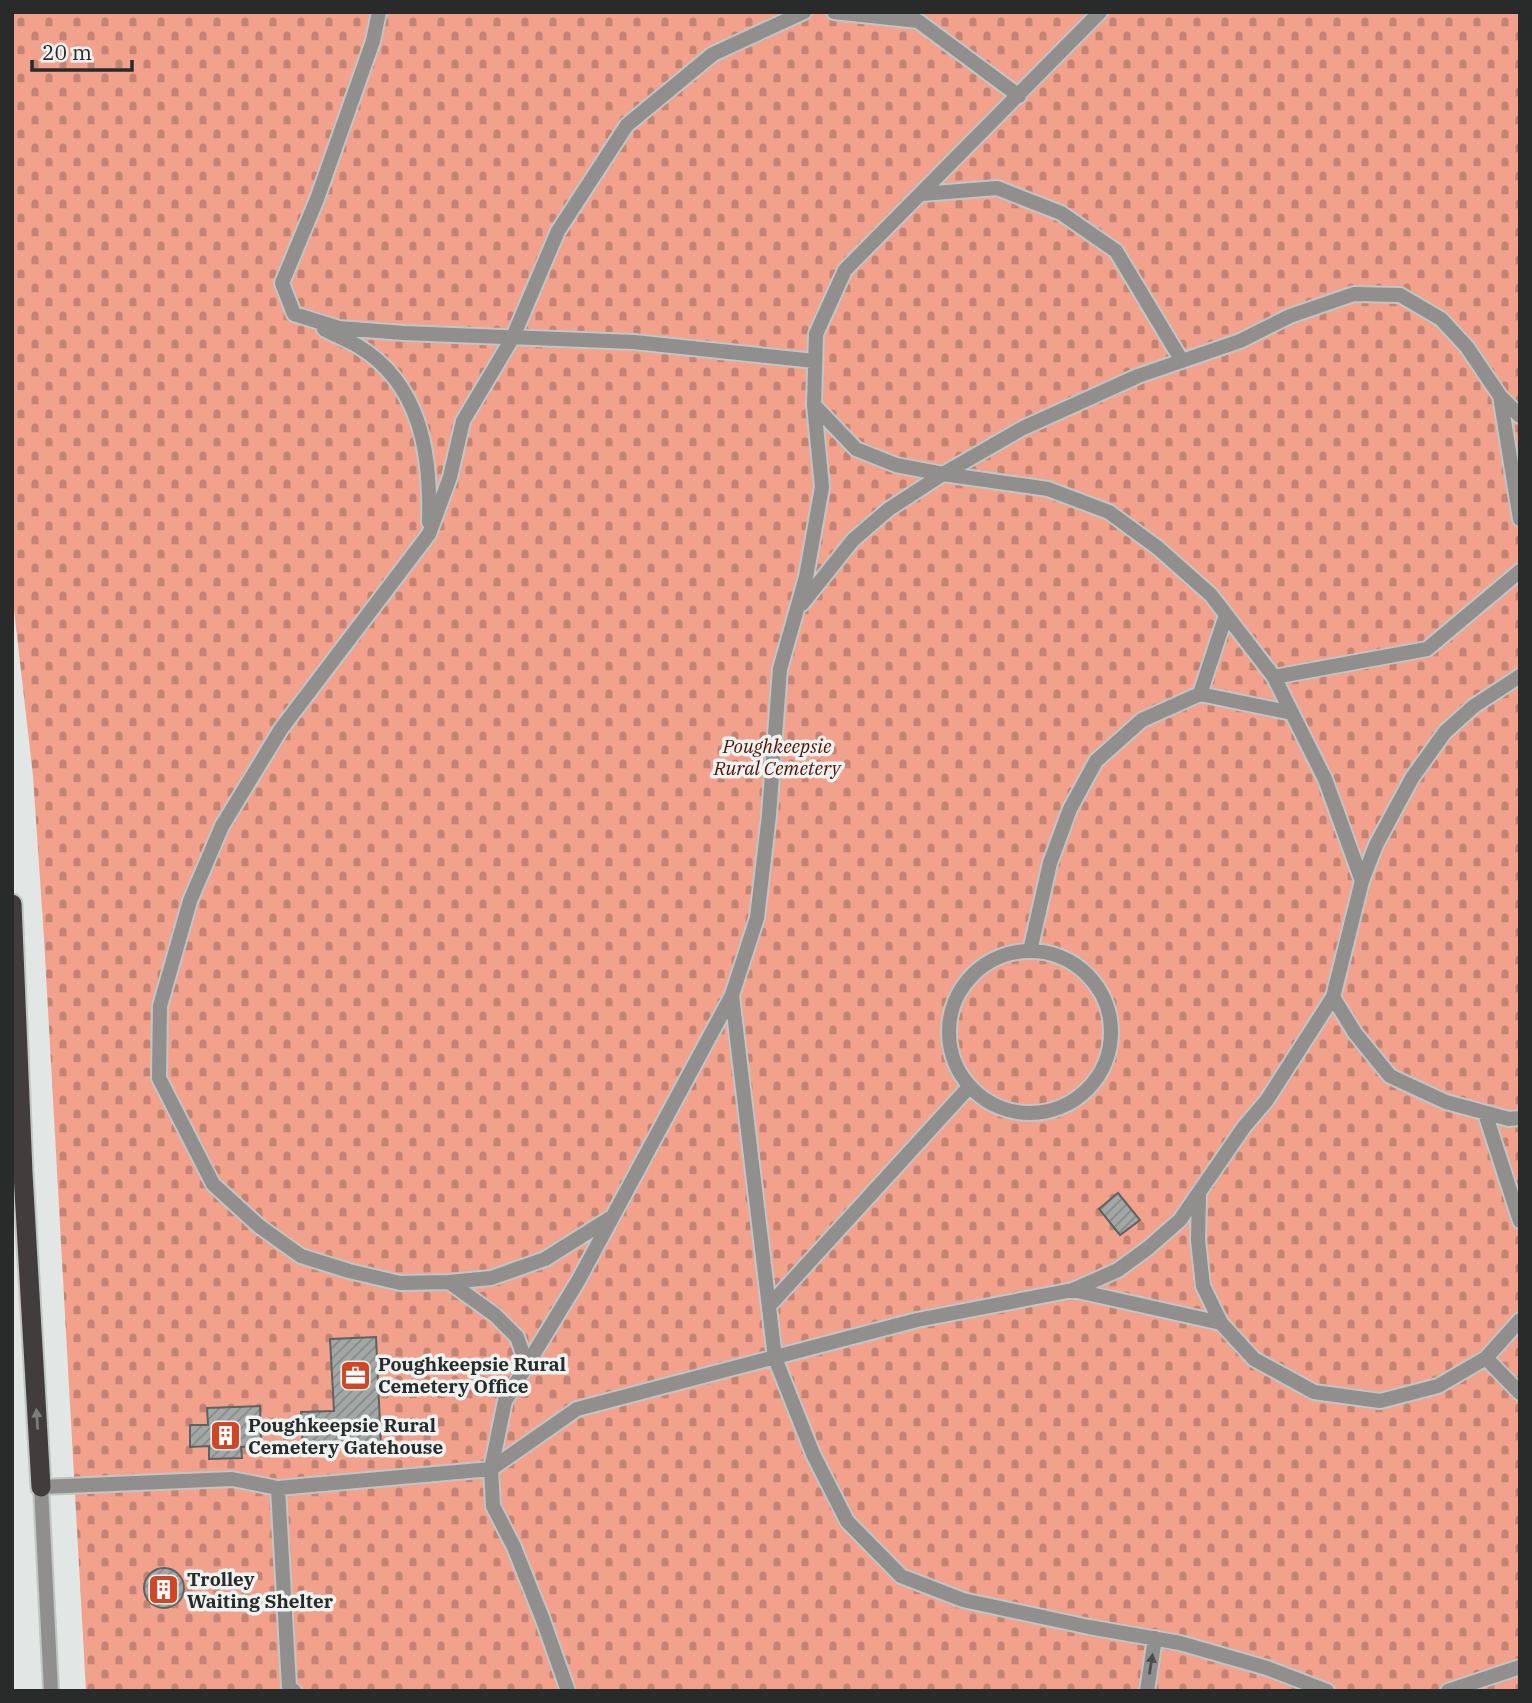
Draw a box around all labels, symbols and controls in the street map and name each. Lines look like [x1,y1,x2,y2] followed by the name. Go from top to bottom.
[32,28,131,72] scale bar
[42,38,92,66] text: 20 m
[713,734,842,780] park label: Poughkeepsie Rural Cemetery
[378,1352,566,1398] place label: Poughkeepsie Rural Cemetery Office
[338,1358,372,1392] office icon: Poughkeepsie Rural Cemetery Office
[31,1408,42,1430] one-way arrow
[248,1413,443,1459] place label: Poughkeepsie Rural Cemetery Gatehouse
[208,1419,242,1453] building icon: Poughkeepsie Rural Cemetery Gatehouse
[187,1567,334,1613] place label: Trolley Waiting Shelter
[147,1573,181,1607] building icon: Trolley Waiting Shelter
[1146,1653,1157,1675] one-way arrow

